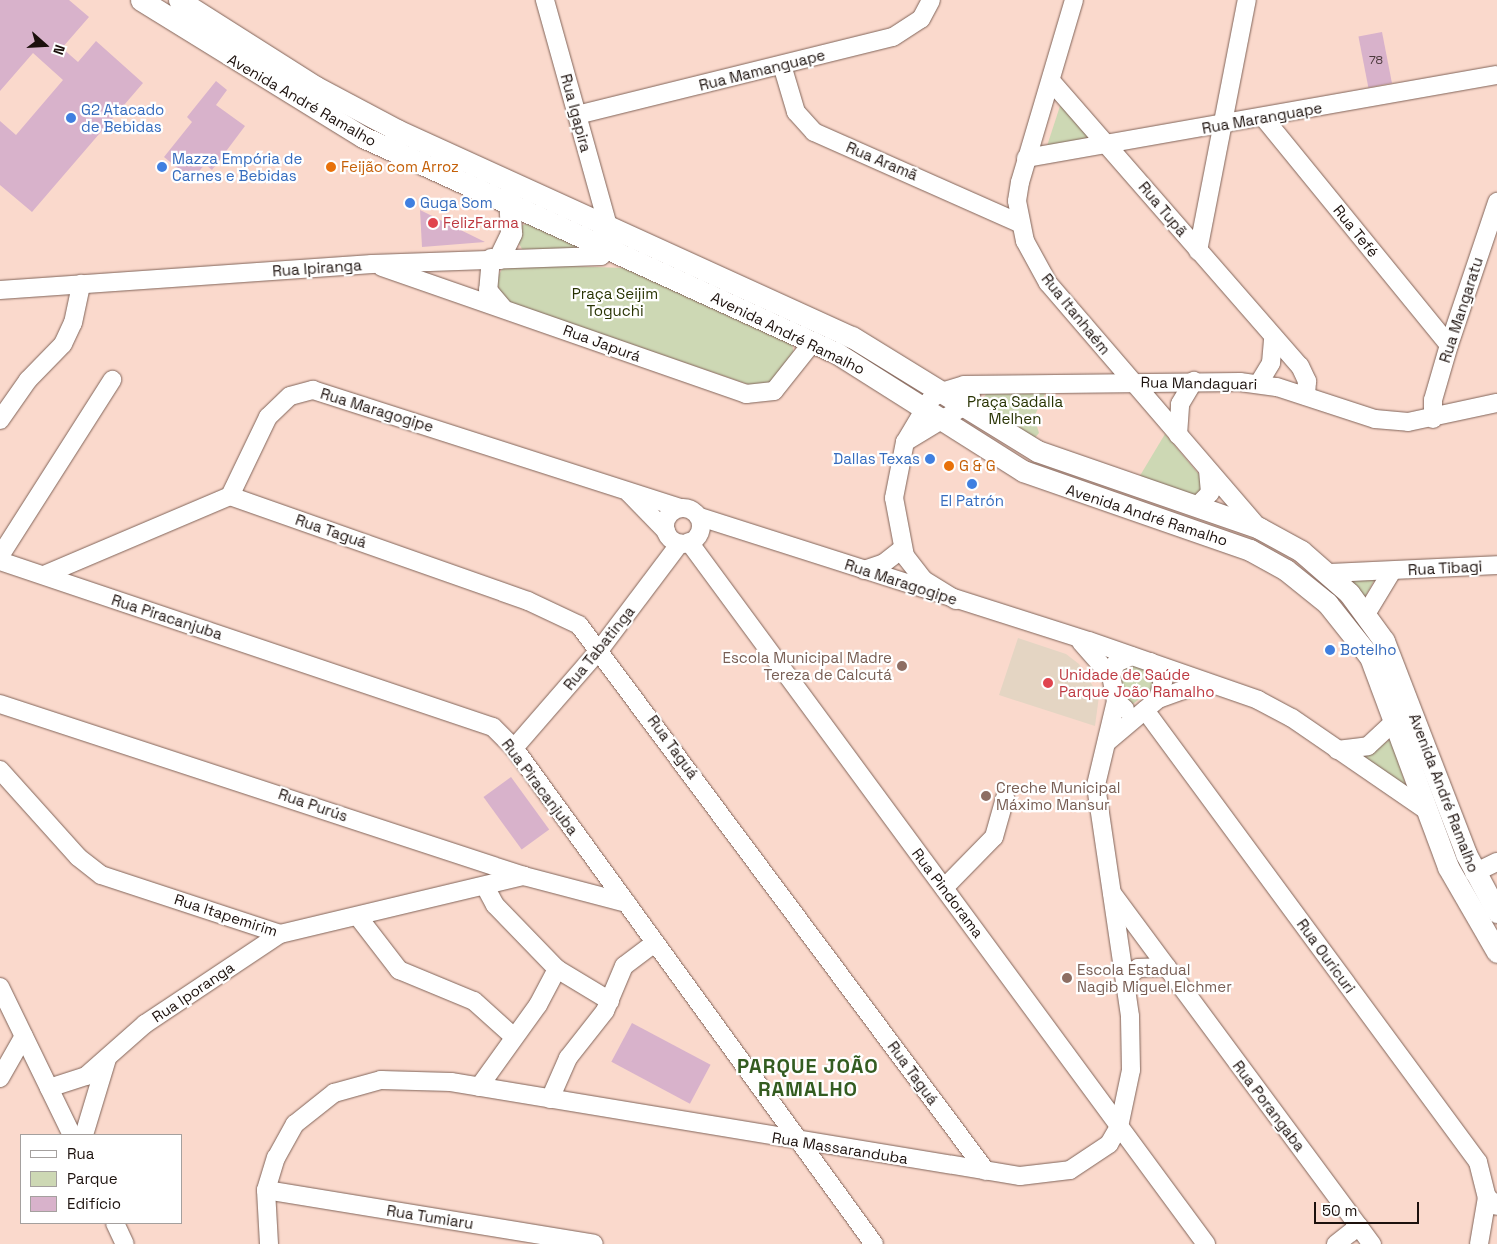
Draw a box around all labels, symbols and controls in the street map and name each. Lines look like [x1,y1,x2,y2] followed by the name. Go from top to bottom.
[20,20,70,70] north arrow
[49,43,69,57] text: N
[697,46,827,94] street label: Rua Mamanguape
[224,50,380,150] street label: Avenida André Ramalho
[1369,54,1383,68] house number: 78
[557,72,595,154] street label: Rua Igapira
[1200,99,1324,137] street label: Rua Maranguape
[81,100,165,135] place label: G2 Atacado de Bebidas
[65,112,77,124] marker: G2 Atacado de Bebidas
[843,138,921,184] street label: Rua Aramã
[172,149,302,184] place label: Mazza Empória de Carnes e Bebidas
[341,158,459,176] place label: Feijão com Arroz
[156,161,168,173] marker: Mazza Empória de Carnes e Bebidas
[325,161,337,173] marker: Feijão com Arroz
[1135,178,1191,240] street label: Rua Tupã
[420,194,493,212] place label: Guga Som
[404,197,416,209] marker: Guga Som
[1329,201,1383,261] street label: Rua Tefé
[443,214,519,232] place label: FelizFarma
[427,217,439,229] marker: FelizFarma
[1435,255,1487,365] street label: Rua Mangaratu
[272,256,362,280] street label: Rua Ipiranga
[1038,270,1114,358] street label: Rua Itanhaém
[572,284,658,319] park label: Praça Seijim Toguchi
[708,288,868,378] street label: Avenida André Ramalho
[561,321,643,365] street label: Rua Japurá
[1140,373,1258,393] street label: Rua Mandaguari
[318,384,436,436] street label: Rua Maragogipe
[967,392,1063,427] park label: Praça Sadalla Melhen
[833,450,920,468] place label: Dallas Texas
[924,453,936,465] marker: Dallas Texas
[959,457,996,475] place label: G & G
[943,460,955,472] marker: G & G
[966,478,978,490] marker: El Patrón
[1064,480,1230,550] street label: Avenida André Ramalho
[940,492,1004,510] place label: El Patrón
[293,510,369,552] street label: Rua Taguá
[842,555,960,609] street label: Rua Maragogipe
[1407,557,1483,579] street label: Rua Tibagi
[109,591,225,643] street label: Rua Piracanjuba
[560,602,638,694] street label: Rua Tabatinga
[1340,641,1397,659] place label: Botelho
[1324,644,1336,656] marker: Botelho
[722,648,892,683] place label: Escola Municipal Madre Tereza de Calcutá
[896,660,908,672] marker: Escola Municipal Madre Tereza de Calcutá
[1059,665,1215,700] place label: Unidade de Saúde Parque João Ramalho
[1041,676,1055,690] marker: Unidade de Saúde Parque João Ramalho
[1405,711,1483,875] street label: Avenida André Ramalho
[644,712,702,782] street label: Rua Taguá
[498,735,582,839] street label: Rua Piracanjuba
[996,778,1120,813] place label: Creche Municipal Máximo Mansur
[276,785,350,825] street label: Rua Purús
[980,790,992,802] marker: Creche Municipal Máximo Mansur
[908,845,988,941] street label: Rua Pindorama
[172,890,280,940] street label: Rua Itapemirim
[1293,915,1359,997] street label: Rua Ouricuri
[149,958,237,1026] street label: Rua Iporanga
[1077,960,1232,995] place label: Escola Estadual Nagib Miguel Elchmer
[1061,972,1073,984] marker: Escola Estadual Nagib Miguel Elchmer
[884,1038,942,1108] street label: Rua Taguá
[736,1054,880,1101] district label: PARQUE JOÃO RAMALHO
[1229,1057,1309,1155] street label: Rua Porangaba
[771,1128,909,1168] street label: Rua Massaranduba
[20,1134,182,1224] legend
[67,1144,94,1163] text: Rua
[67,1169,118,1188] text: Parque
[1317,1192,1422,1224] scale bar
[67,1194,121,1213] text: Edifício
[385,1201,475,1233] street label: Rua Tumiaru
[1322,1201,1357,1220] text: 50 m

